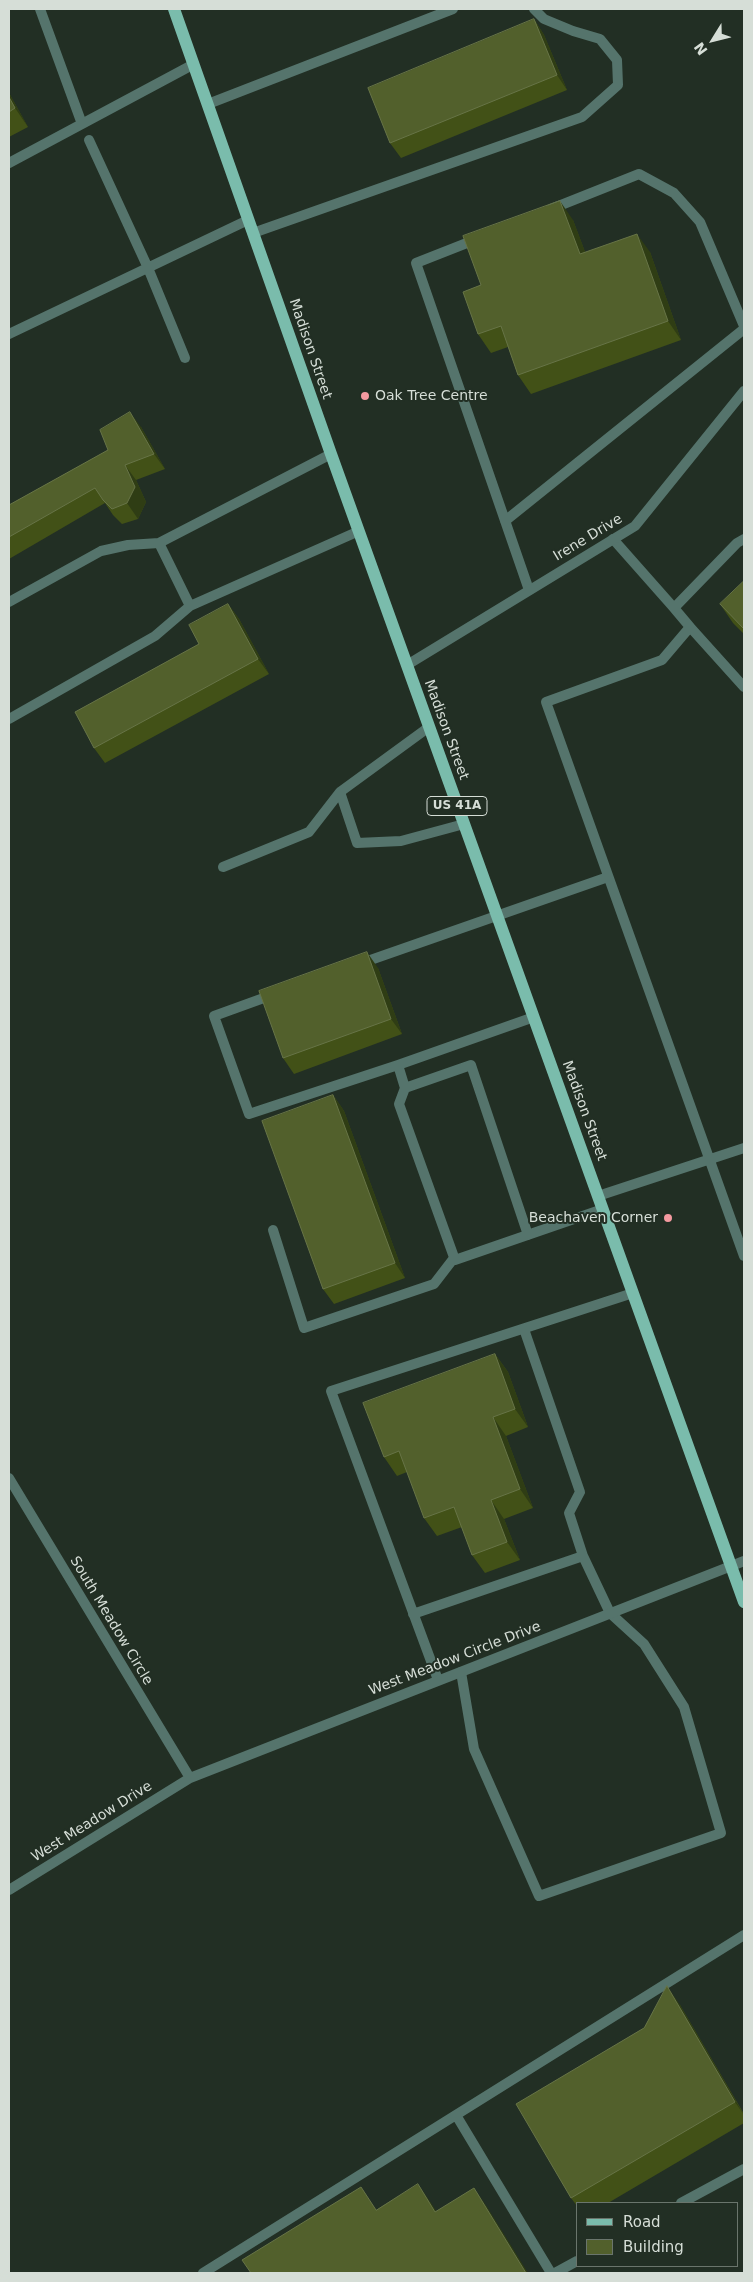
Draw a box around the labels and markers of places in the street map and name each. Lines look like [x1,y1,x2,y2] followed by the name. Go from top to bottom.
[375,388,488,404] place label: Oak Tree Centre
[359,390,371,402] marker: Oak Tree Centre
[529,1210,658,1226] place label: Beachaven Corner
[662,1212,674,1224] marker: Beachaven Corner

